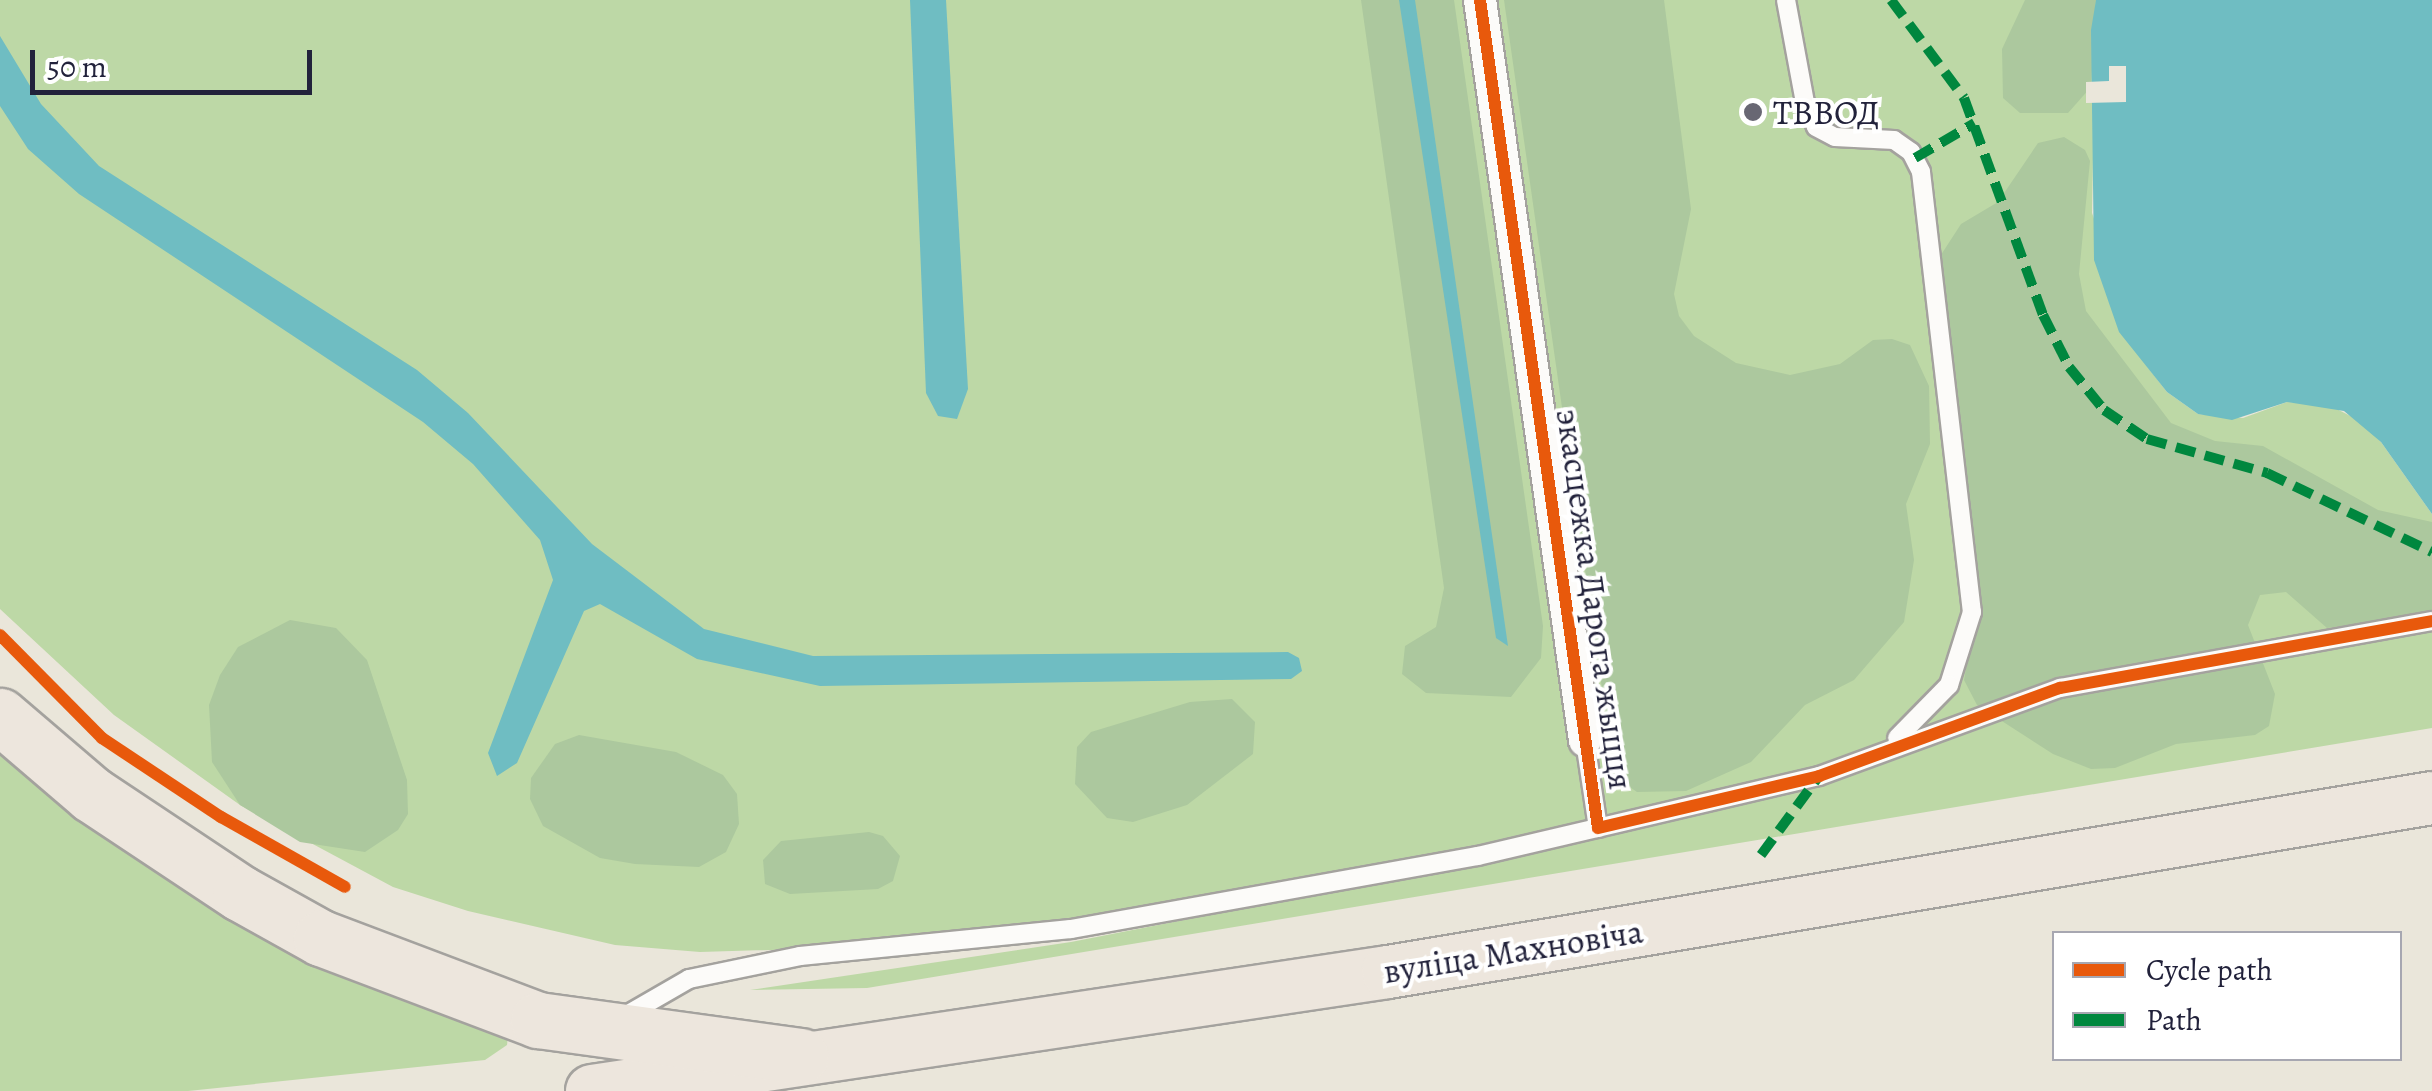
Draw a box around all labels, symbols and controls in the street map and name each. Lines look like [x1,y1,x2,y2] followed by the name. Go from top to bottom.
[35,30,318,92] scale bar
[47,47,107,87] text: 50 m
[1773,91,1879,133] place label: ТВВОД
[1742,101,1764,123] marker: ТВВОД
[1547,406,1643,792] street label: экасцежка Дарога жыцця
[1380,910,1646,992] street label: вуліца Махновіча
[2052,931,2402,1061] legend
[2146,950,2273,990] text: Cycle path
[2146,1000,2202,1040] text: Path

